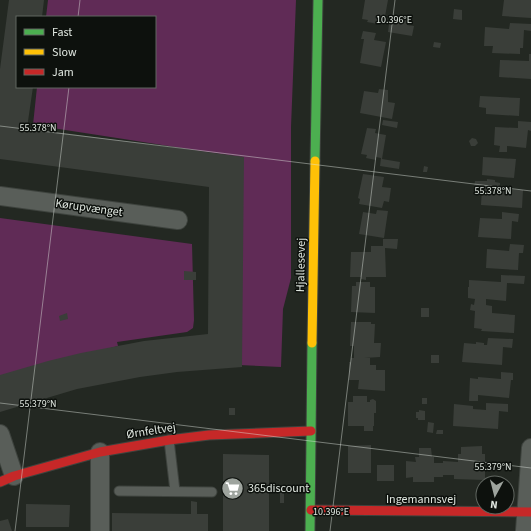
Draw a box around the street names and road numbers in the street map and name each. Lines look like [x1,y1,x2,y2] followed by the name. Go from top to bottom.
[54,195,124,221] street label: Kørupvænget
[292,238,310,292] street label: Hjallesevej
[125,419,177,443] street label: Ørnfeltvej
[386,491,456,508] street label: Ingemannsvej

